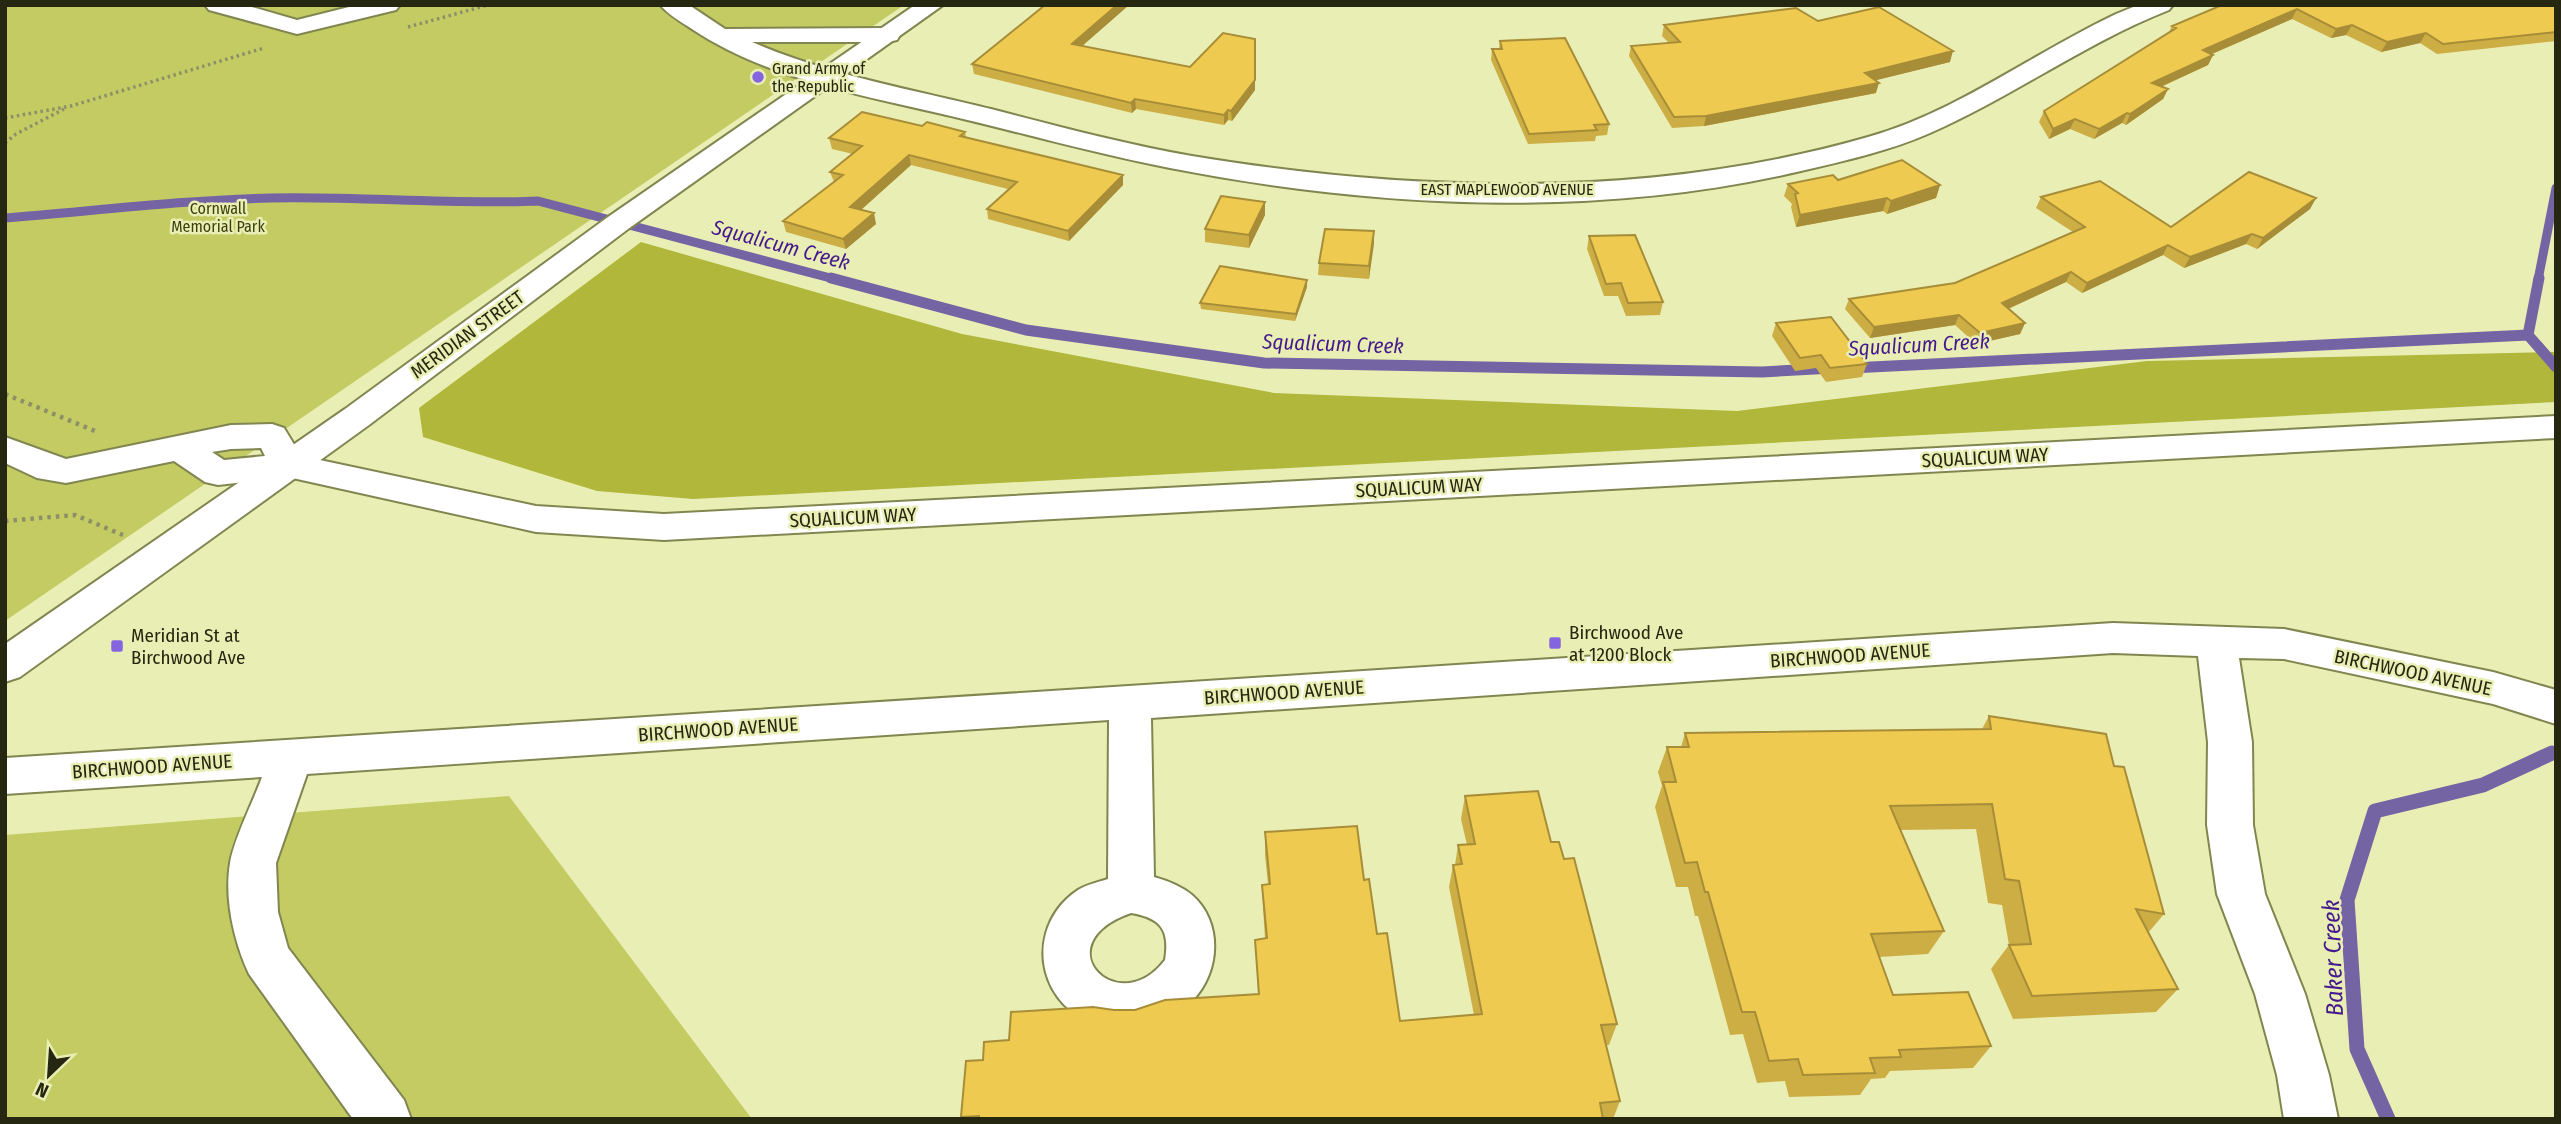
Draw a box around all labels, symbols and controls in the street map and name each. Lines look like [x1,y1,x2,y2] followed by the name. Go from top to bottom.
[772,59,866,96] place label: Grand Army of the Republic
[750,69,766,85] marker: Grand Army of the Republic
[1420,180,1594,199] street label: EAST MAPLEWOOD AVENUE
[171,199,265,236] park label: Cornwall Memorial Park
[708,214,853,276] water label: Squalicum Creek
[406,285,529,383] street label: MERIDIAN STREET
[1847,328,1990,362] water label: Squalicum Creek
[1261,329,1404,359] water label: Squalicum Creek
[1921,443,2050,472] street label: SQUALICUM WAY
[1355,473,1484,502] street label: SQUALICUM WAY
[789,503,918,532] street label: SQUALICUM WAY
[1569,621,1683,666] place label: Birchwood Ave at 1200 Block
[131,624,245,669] place label: Meridian St at Birchwood Ave
[1547,635,1563,651] marker: Birchwood Ave at 1200 Block
[109,638,125,654] marker: Meridian St at Birchwood Ave
[1769,638,1931,673] street label: BIRCHWOOD AVENUE
[2332,645,2494,700] street label: BIRCHWOOD AVENUE
[1203,675,1365,710] street label: BIRCHWOOD AVENUE
[637,712,799,747] street label: BIRCHWOOD AVENUE
[71,749,233,784] street label: BIRCHWOOD AVENUE
[2317,899,2349,1017] water label: Baker Creek
[14,1040,84,1110] north arrow
[32,1077,52,1103] text: N

